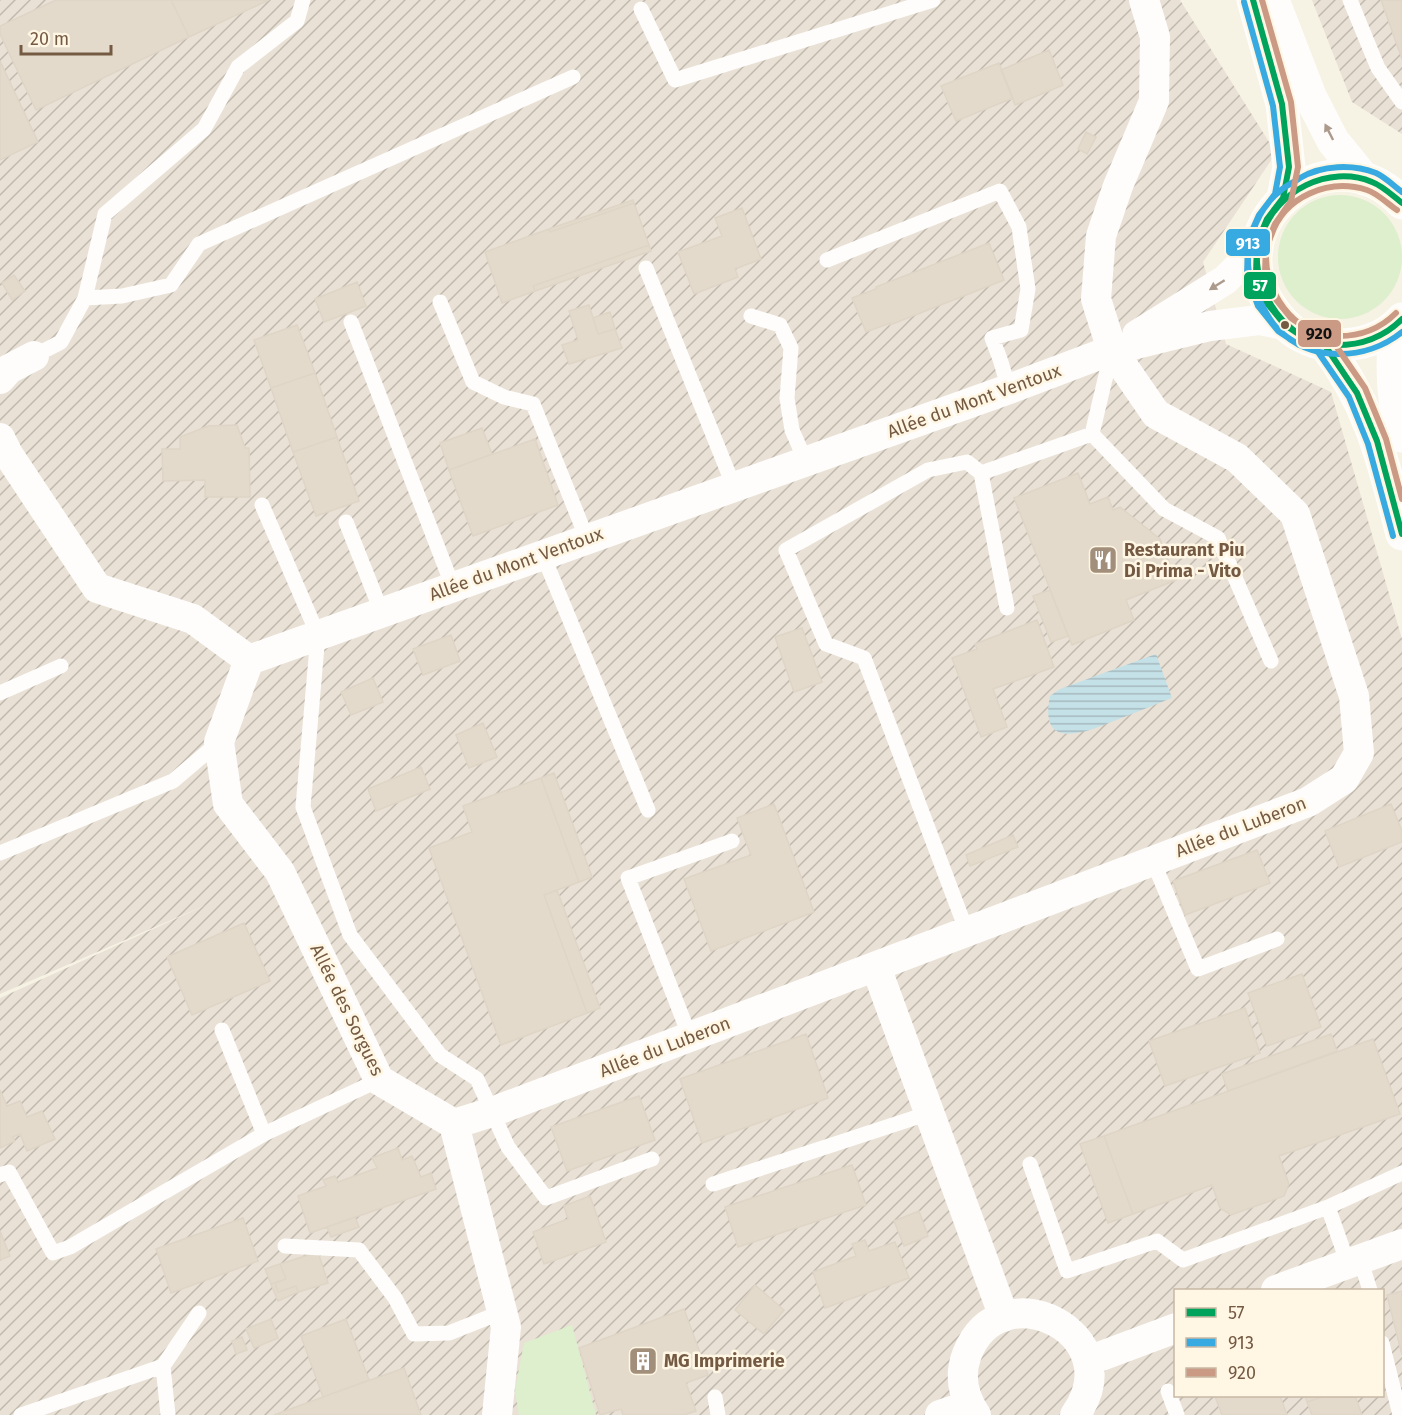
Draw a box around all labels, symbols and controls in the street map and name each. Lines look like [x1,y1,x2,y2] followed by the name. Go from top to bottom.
[21,18,111,56] scale bar
[30,28,69,50] text: 20 m
[1324,123,1334,140] one-way arrow
[1225,228,1271,257] line badge: 913
[1236,234,1260,253] text: 913
[1243,271,1277,300] line badge: 57
[1252,276,1268,295] text: 57
[1209,279,1225,290] one-way arrow
[1279,319,1291,331] unlabelled marker
[1297,319,1342,348] line badge: 920
[1306,324,1332,343] text: 920
[884,359,1064,443] street label: Allée du Mont Ventoux
[426,522,606,606] street label: Allée du Mont Ventoux
[1124,539,1245,582] place label: Restaurant Piu Di Prima - Vito
[1087,544,1119,576] restaurant icon: Restaurant Piu Di Prima - Vito
[1172,792,1310,862] street label: Allée du Luberon
[306,941,388,1079] street label: Allée des Sorgues
[596,1012,734,1082] street label: Allée du Luberon
[1174,1289,1384,1397] legend
[1228,1302,1245,1324] text: 57
[1228,1332,1254,1354] text: 913
[627,1345,659,1377] building icon: MG Imprimerie
[664,1350,785,1372] place label: MG Imprimerie
[1228,1362,1256,1384] text: 920

